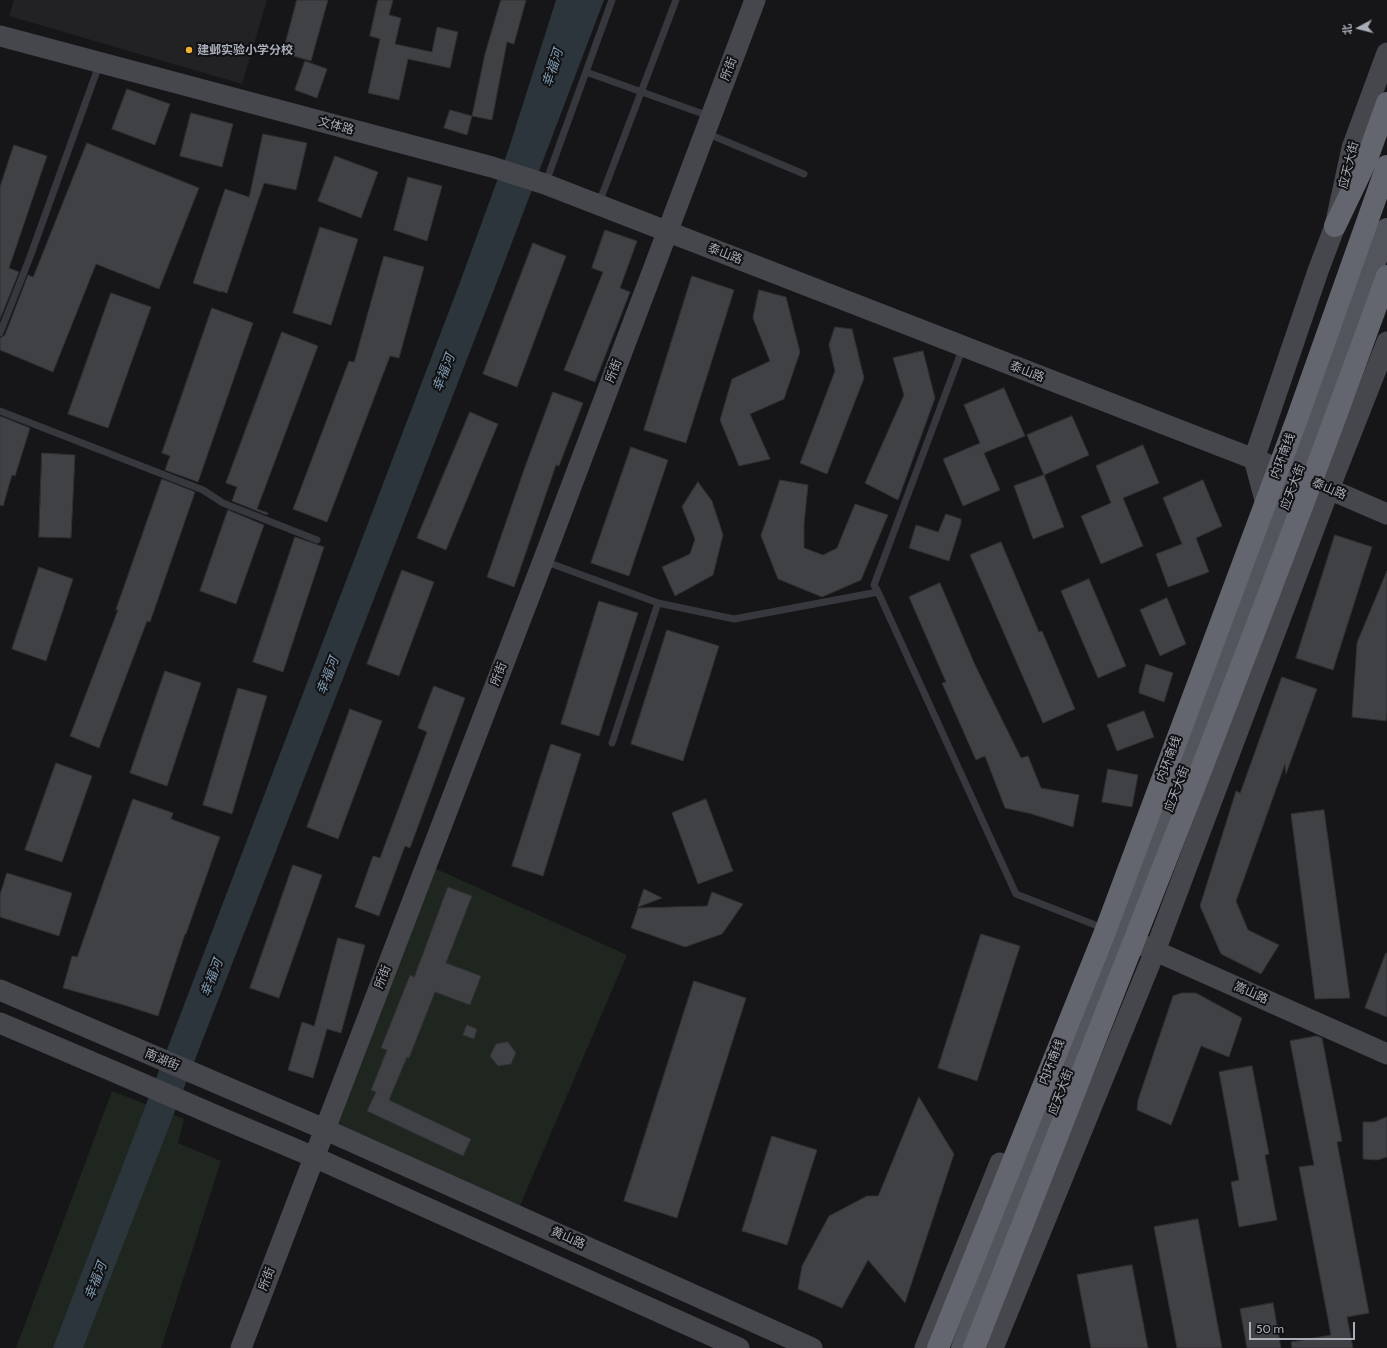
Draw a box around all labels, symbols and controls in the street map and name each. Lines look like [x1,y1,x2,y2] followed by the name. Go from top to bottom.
[1339,8,1379,48] north arrow
[1339,23,1355,36] text: 北
[197,43,293,57] place label: 建邺实验小学分校
[184,45,194,55] marker: 建邺实验小学分校
[540,47,566,89] water label: 幸福河
[718,55,740,83] street label: 所街
[317,114,355,138] street label: 文体路
[1336,140,1362,190] street label: 应天大街
[706,241,744,267] street label: 泰山路
[430,352,458,394] water label: 幸福河
[603,357,625,385] street label: 所街
[1008,359,1046,385] street label: 泰山路
[1268,431,1298,481] street label: 内环南线
[1278,462,1308,512] street label: 应天大街
[1310,475,1348,503] street label: 泰山路
[314,655,342,697] water label: 幸福河
[488,660,510,688] street label: 所街
[1154,734,1184,784] street label: 内环南线
[1162,764,1192,814] street label: 应天大街
[198,957,226,999] water label: 幸福河
[372,963,394,991] street label: 所街
[1232,979,1270,1007] street label: 嵩山路
[1036,1037,1068,1087] street label: 内环南线
[143,1046,181,1074] street label: 南湖街
[1046,1067,1076,1117] street label: 应天大街
[549,1224,587,1252] street label: 黄山路
[82,1260,110,1302] water label: 幸福河
[256,1265,278,1293] street label: 所街
[1251,1314,1357,1340] scale bar
[1256,1321,1284,1336] text: 50 m

